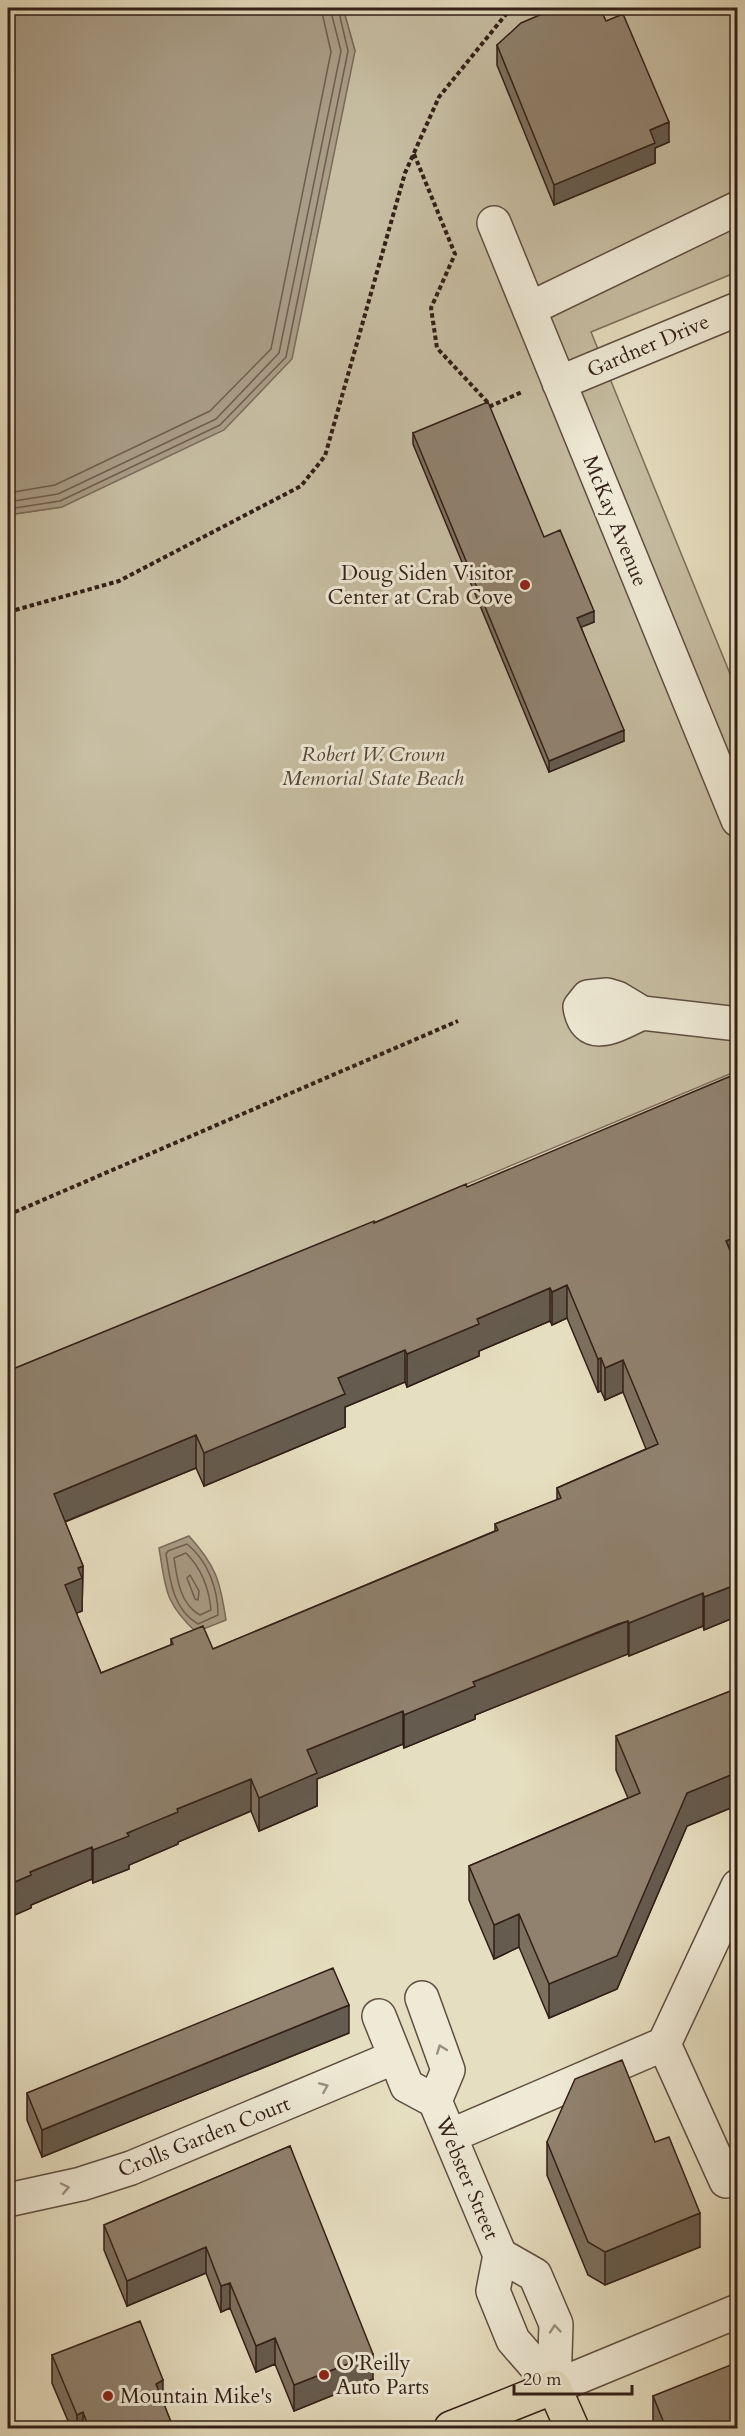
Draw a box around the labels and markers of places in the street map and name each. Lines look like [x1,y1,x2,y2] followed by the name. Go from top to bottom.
[327,559,513,612] place label: Doug Siden Visitor Center at Crab Cove
[518,578,532,592] marker: Doug Siden Visitor Center at Crab Cove
[336,2349,429,2402] place label: O'Reilly Auto Parts
[317,2368,331,2382] marker: O'Reilly Auto Parts
[120,2382,272,2411] place label: Mountain Mike's
[101,2389,115,2403] marker: Mountain Mike's

